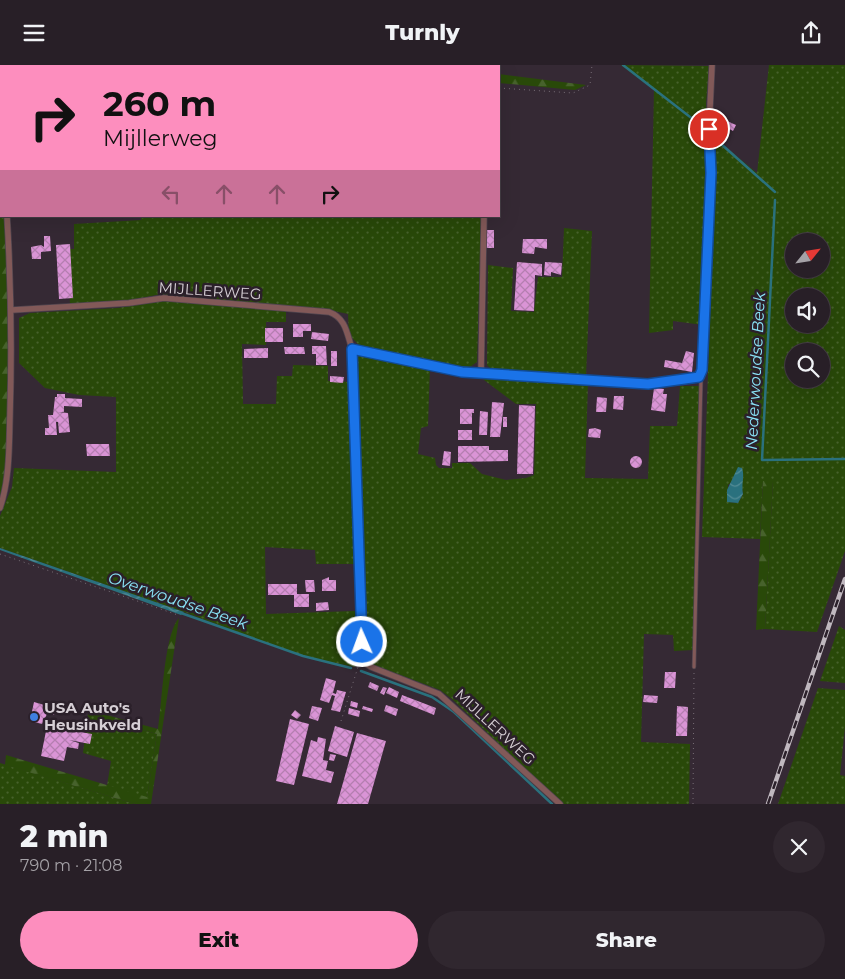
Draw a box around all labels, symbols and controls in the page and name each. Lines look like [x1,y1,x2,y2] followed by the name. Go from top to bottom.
[20,19,48,47] icon: menu
[385,19,460,46] text: Turnly
[797,19,825,47] icon: share
[103,82,216,125] text: 260 m
[20,85,85,150] icon: right
[688,108,730,150] pin
[695,115,723,143] icon: arrive
[103,125,218,152] text: Mijllerweg
[157,180,185,208] icon: left
[210,180,238,208] icon: ahead
[263,180,291,208] icon: ahead
[316,180,344,208] icon: right
[785,233,830,277] north arrow
[785,233,830,388] map controls
[158,277,262,304] street label: MIJLLERWEG
[785,288,830,333] button: sound
[742,290,769,450] water label: Nederwoudse Beek
[785,343,830,388] button: search
[106,568,251,634] water label: Overwoudse Beek
[335,615,387,667] position arrow
[451,685,539,769] street label: MIJLLERWEG
[44,698,141,734] place label: USA Auto's Heusinkveld
[28,711,40,723] marker: USA Auto's Heusinkveld
[20,818,108,855] text: 2 min
[773,821,825,873] button: close
[20,856,122,875] text: 790 m · 21:08
[20,911,418,969] button: Exit
[428,911,825,969] button: Share

